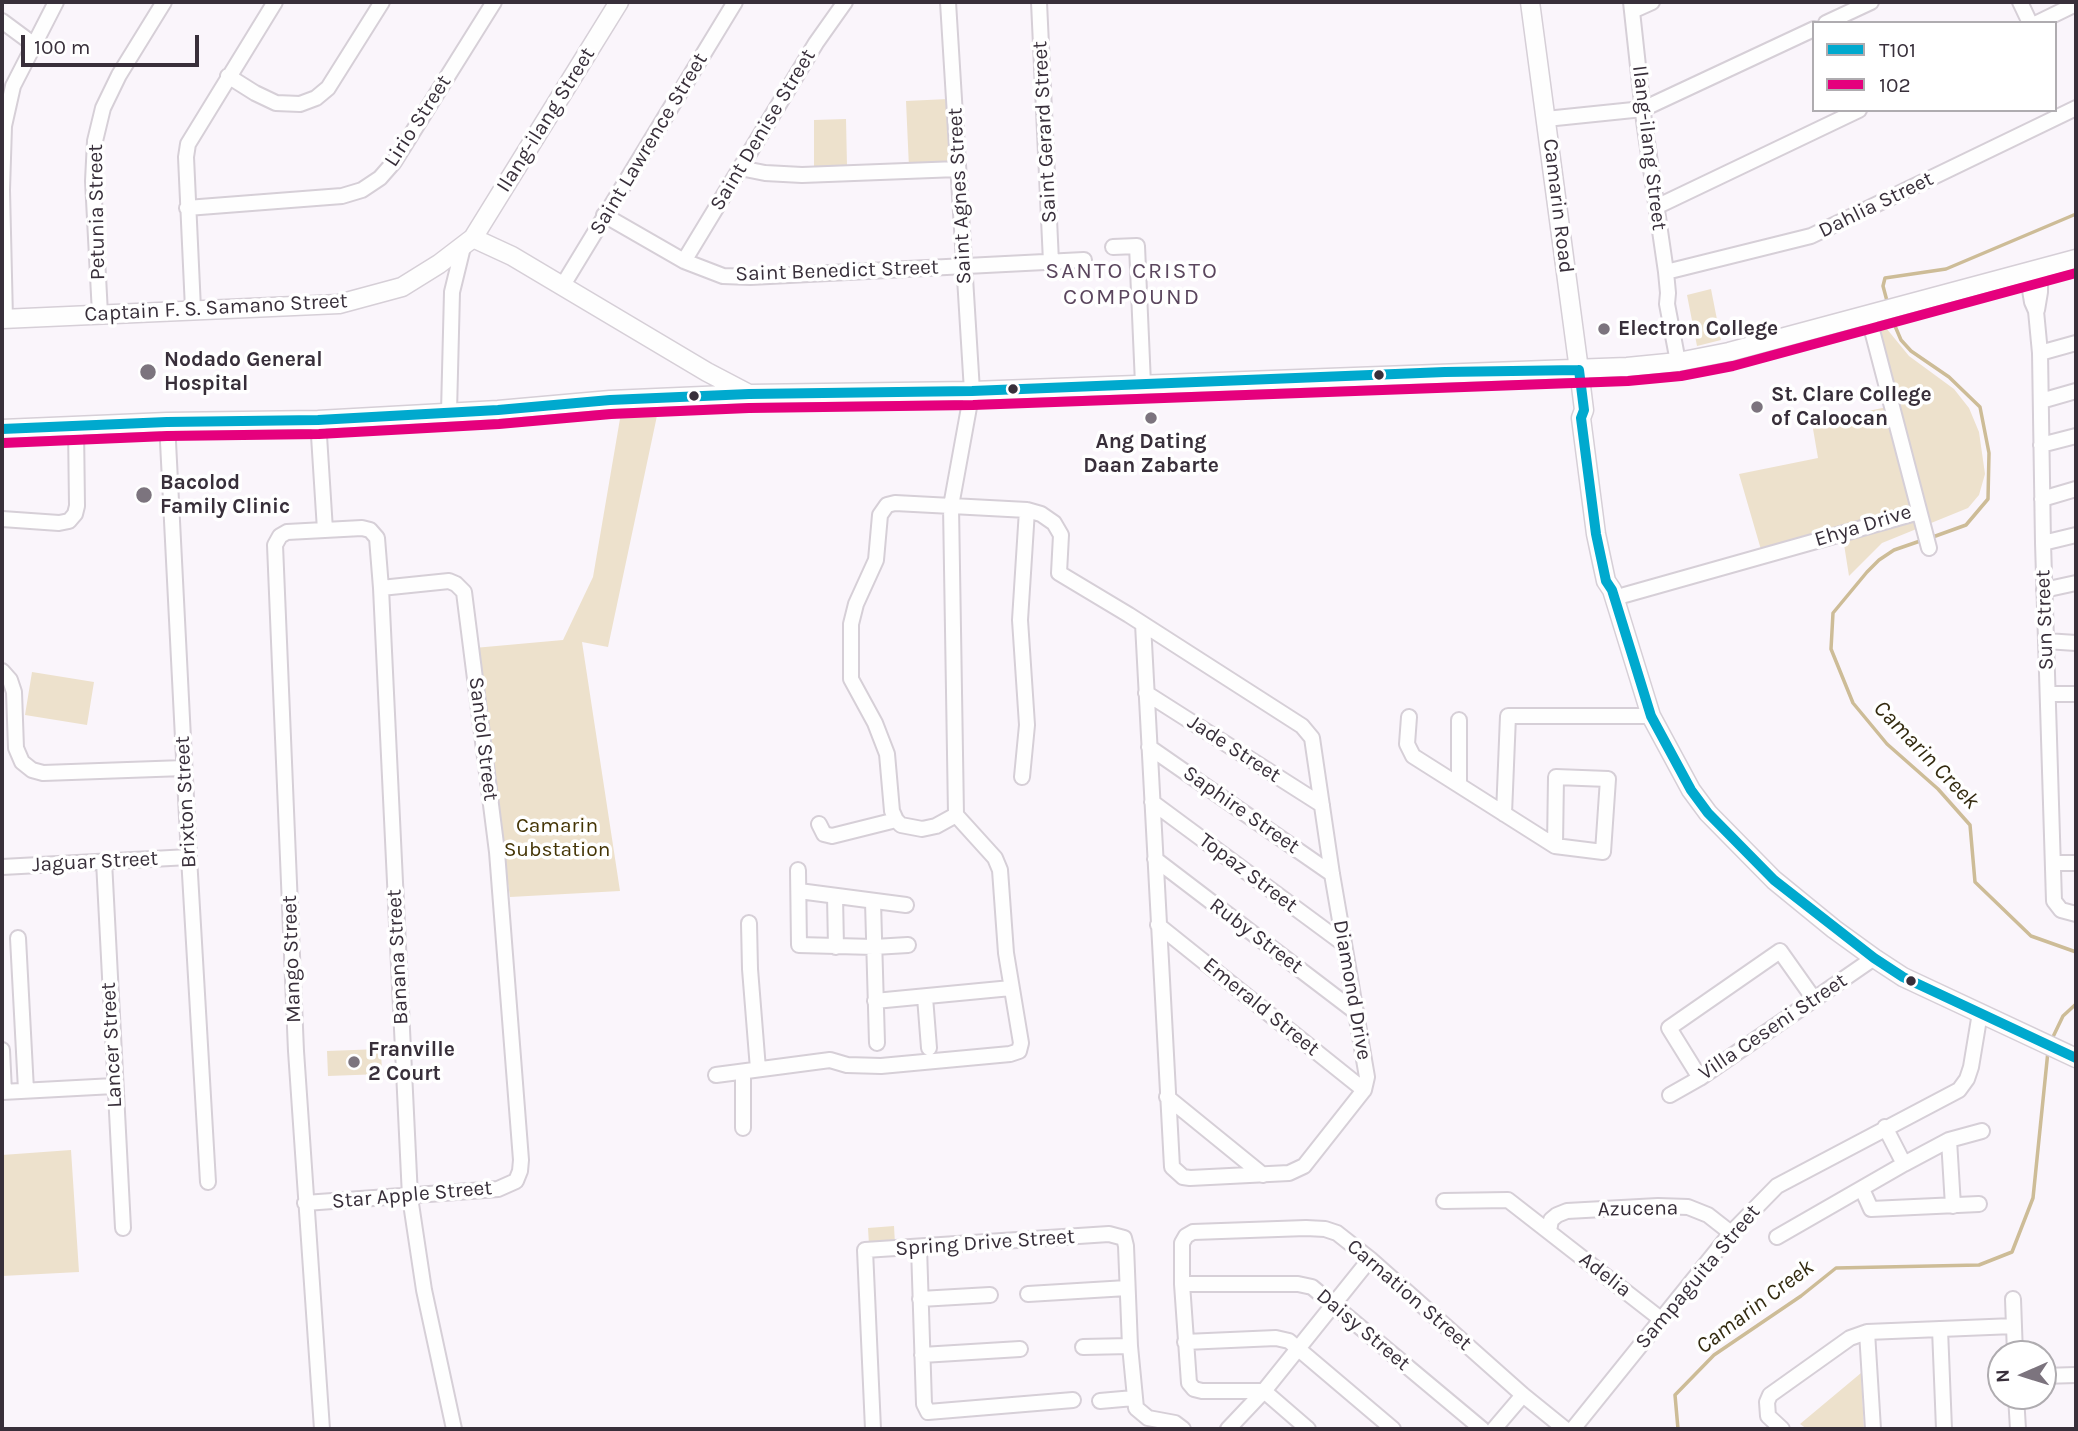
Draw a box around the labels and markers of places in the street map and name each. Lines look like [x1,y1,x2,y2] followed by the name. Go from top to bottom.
[1618,316,1778,342] place label: Electron College
[1596,321,1612,337] marker: Electron College
[164,347,323,397] place label: Nodado General Hospital
[138,362,158,382] marker: Nodado General Hospital
[1372,368,1386,382] unlabelled marker
[1006,382,1020,396] unlabelled marker
[1771,382,1932,432] place label: St. Clare College of Caloocan
[687,389,701,403] unlabelled marker
[1749,399,1765,415] marker: St. Clare College of Caloocan
[1143,410,1159,426] marker: Ang Dating Daan Zabarte
[1083,429,1219,479] place label: Ang Dating Daan Zabarte
[160,470,290,520] place label: Bacolod Family Clinic
[134,485,154,505] marker: Bacolod Family Clinic
[1904,974,1918,988] unlabelled marker
[368,1037,455,1087] place label: Franville 2 Court
[346,1054,362,1070] marker: Franville 2 Court

